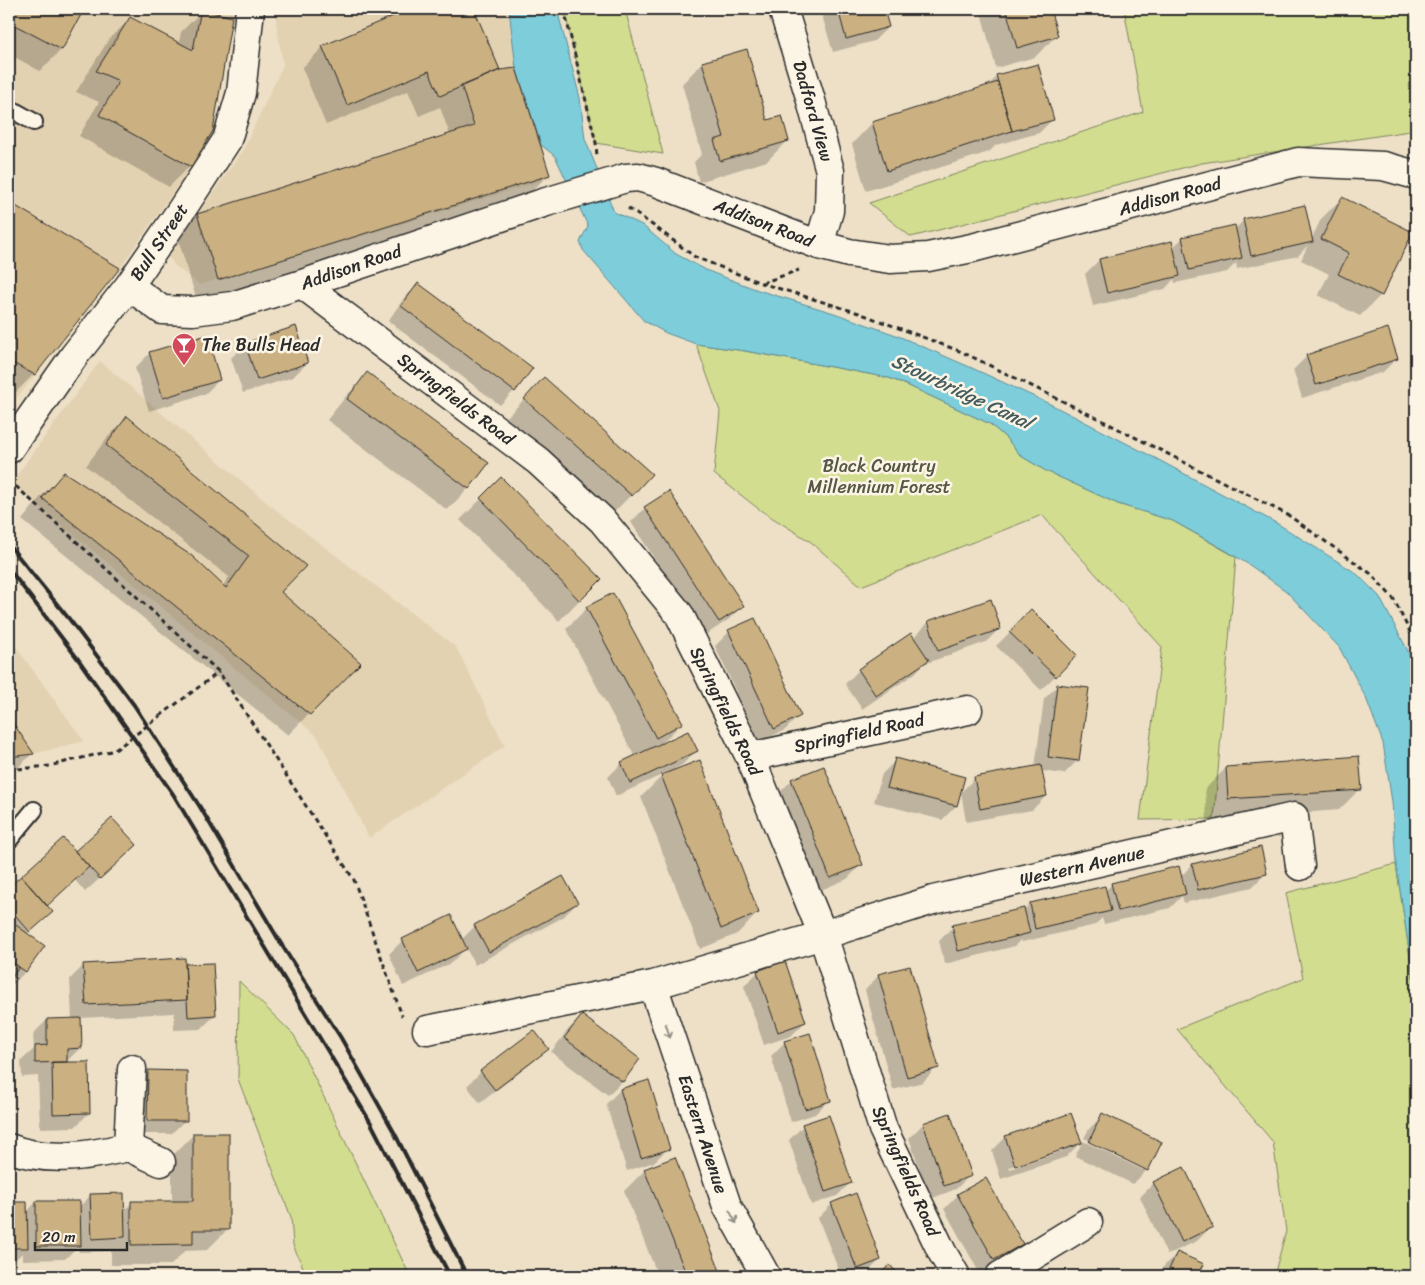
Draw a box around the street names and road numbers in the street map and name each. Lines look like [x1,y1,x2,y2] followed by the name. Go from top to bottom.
[783,57,843,166] street label: Dadford View
[1114,167,1226,225] street label: Addison Road
[708,189,820,257] street label: Addison Road
[121,196,197,288] street label: Bull Street
[295,234,407,300] street label: Addison Road
[390,344,523,455] street label: Springfields Road
[681,641,772,783] street label: Springfields Road
[791,703,928,762] street label: Springfield Road
[1016,836,1148,896] street label: Western Avenue
[669,1070,737,1198] street label: Eastern Avenue
[863,1100,950,1243] street label: Springfields Road

